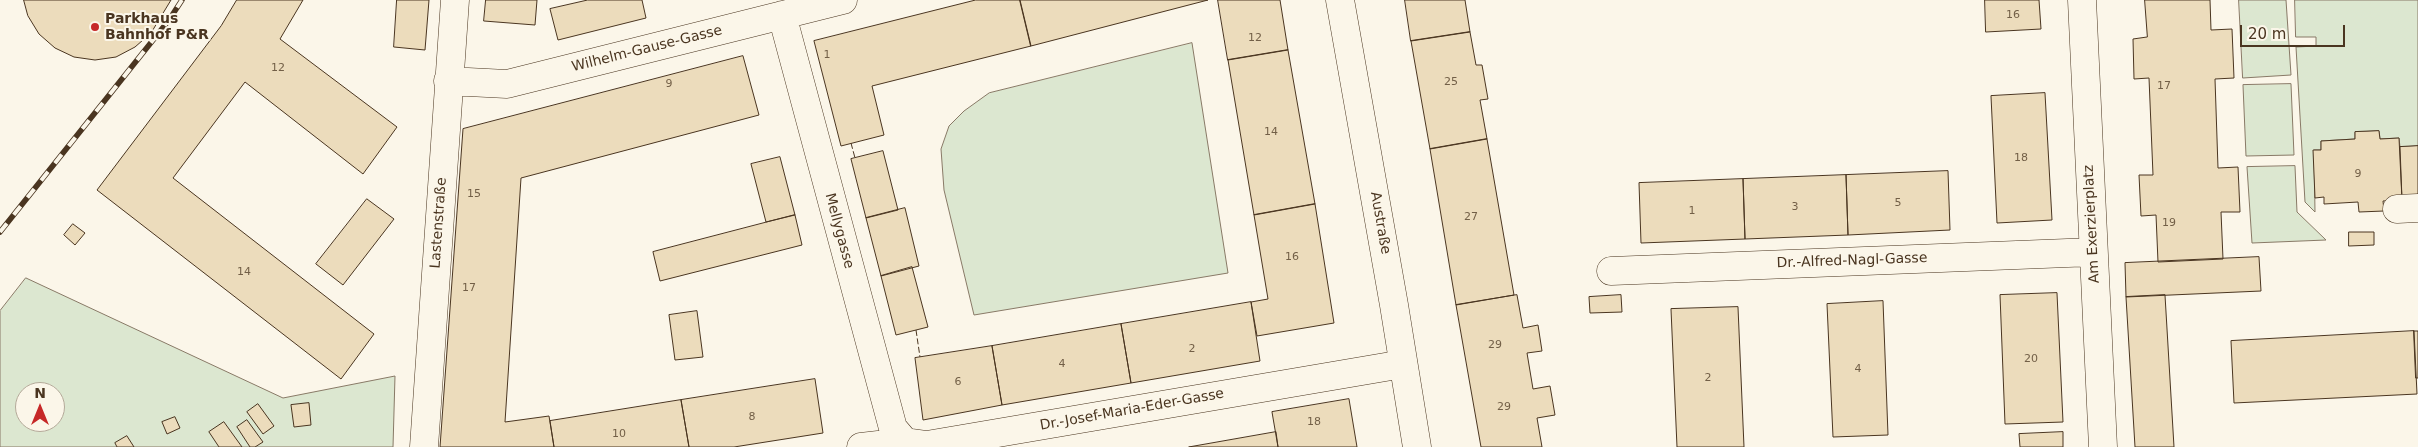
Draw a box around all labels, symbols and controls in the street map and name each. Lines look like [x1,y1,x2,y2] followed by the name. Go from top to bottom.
[2006,8,2020,22] house number: 16
[105,11,209,44] place label: Parkhaus Bahnhof P&R
[2243,15,2348,47] scale bar
[89,21,101,33] marker: Parkhaus Bahnhof P&R
[570,22,724,76] street label: Wilhelm-Gause-Gasse
[2248,25,2286,43] text: 20 m
[1248,31,1262,45] house number: 12
[824,48,830,62] house number: 1
[271,61,285,75] house number: 12
[1444,75,1458,89] house number: 25
[666,77,672,91] house number: 9
[2157,79,2171,93] house number: 17
[1264,125,1278,139] house number: 14
[2014,151,2028,165] house number: 18
[2081,164,2103,284] street label: Am Exerzierplatz
[2355,167,2361,181] house number: 9
[427,177,451,269] street label: Lastenstraße
[467,187,481,201] house number: 15
[821,191,857,271] street label: Mellygasse
[1366,191,1394,255] street label: Austraße
[1895,196,1901,210] house number: 5
[1792,200,1798,214] house number: 3
[1689,204,1695,218] house number: 1
[1464,210,1478,224] house number: 27
[2162,216,2176,230] house number: 19
[1285,250,1299,264] house number: 16
[1776,250,1928,272] street label: Dr.-Alfred-Nagl-Gasse
[237,265,251,279] house number: 14
[462,281,476,295] house number: 17
[1488,338,1502,352] house number: 29
[1189,342,1195,356] house number: 2
[2024,352,2038,366] house number: 20
[1059,357,1065,371] house number: 4
[1855,362,1861,376] house number: 4
[1705,371,1711,385] house number: 2
[955,375,961,389] house number: 6
[15,382,65,432] north arrow
[34,385,46,401] text: N
[1039,386,1225,434] street label: Dr.-Josef-Maria-Eder-Gasse
[1497,400,1511,414] house number: 29
[749,410,755,424] house number: 8
[1307,415,1321,429] house number: 18
[612,427,626,441] house number: 10

